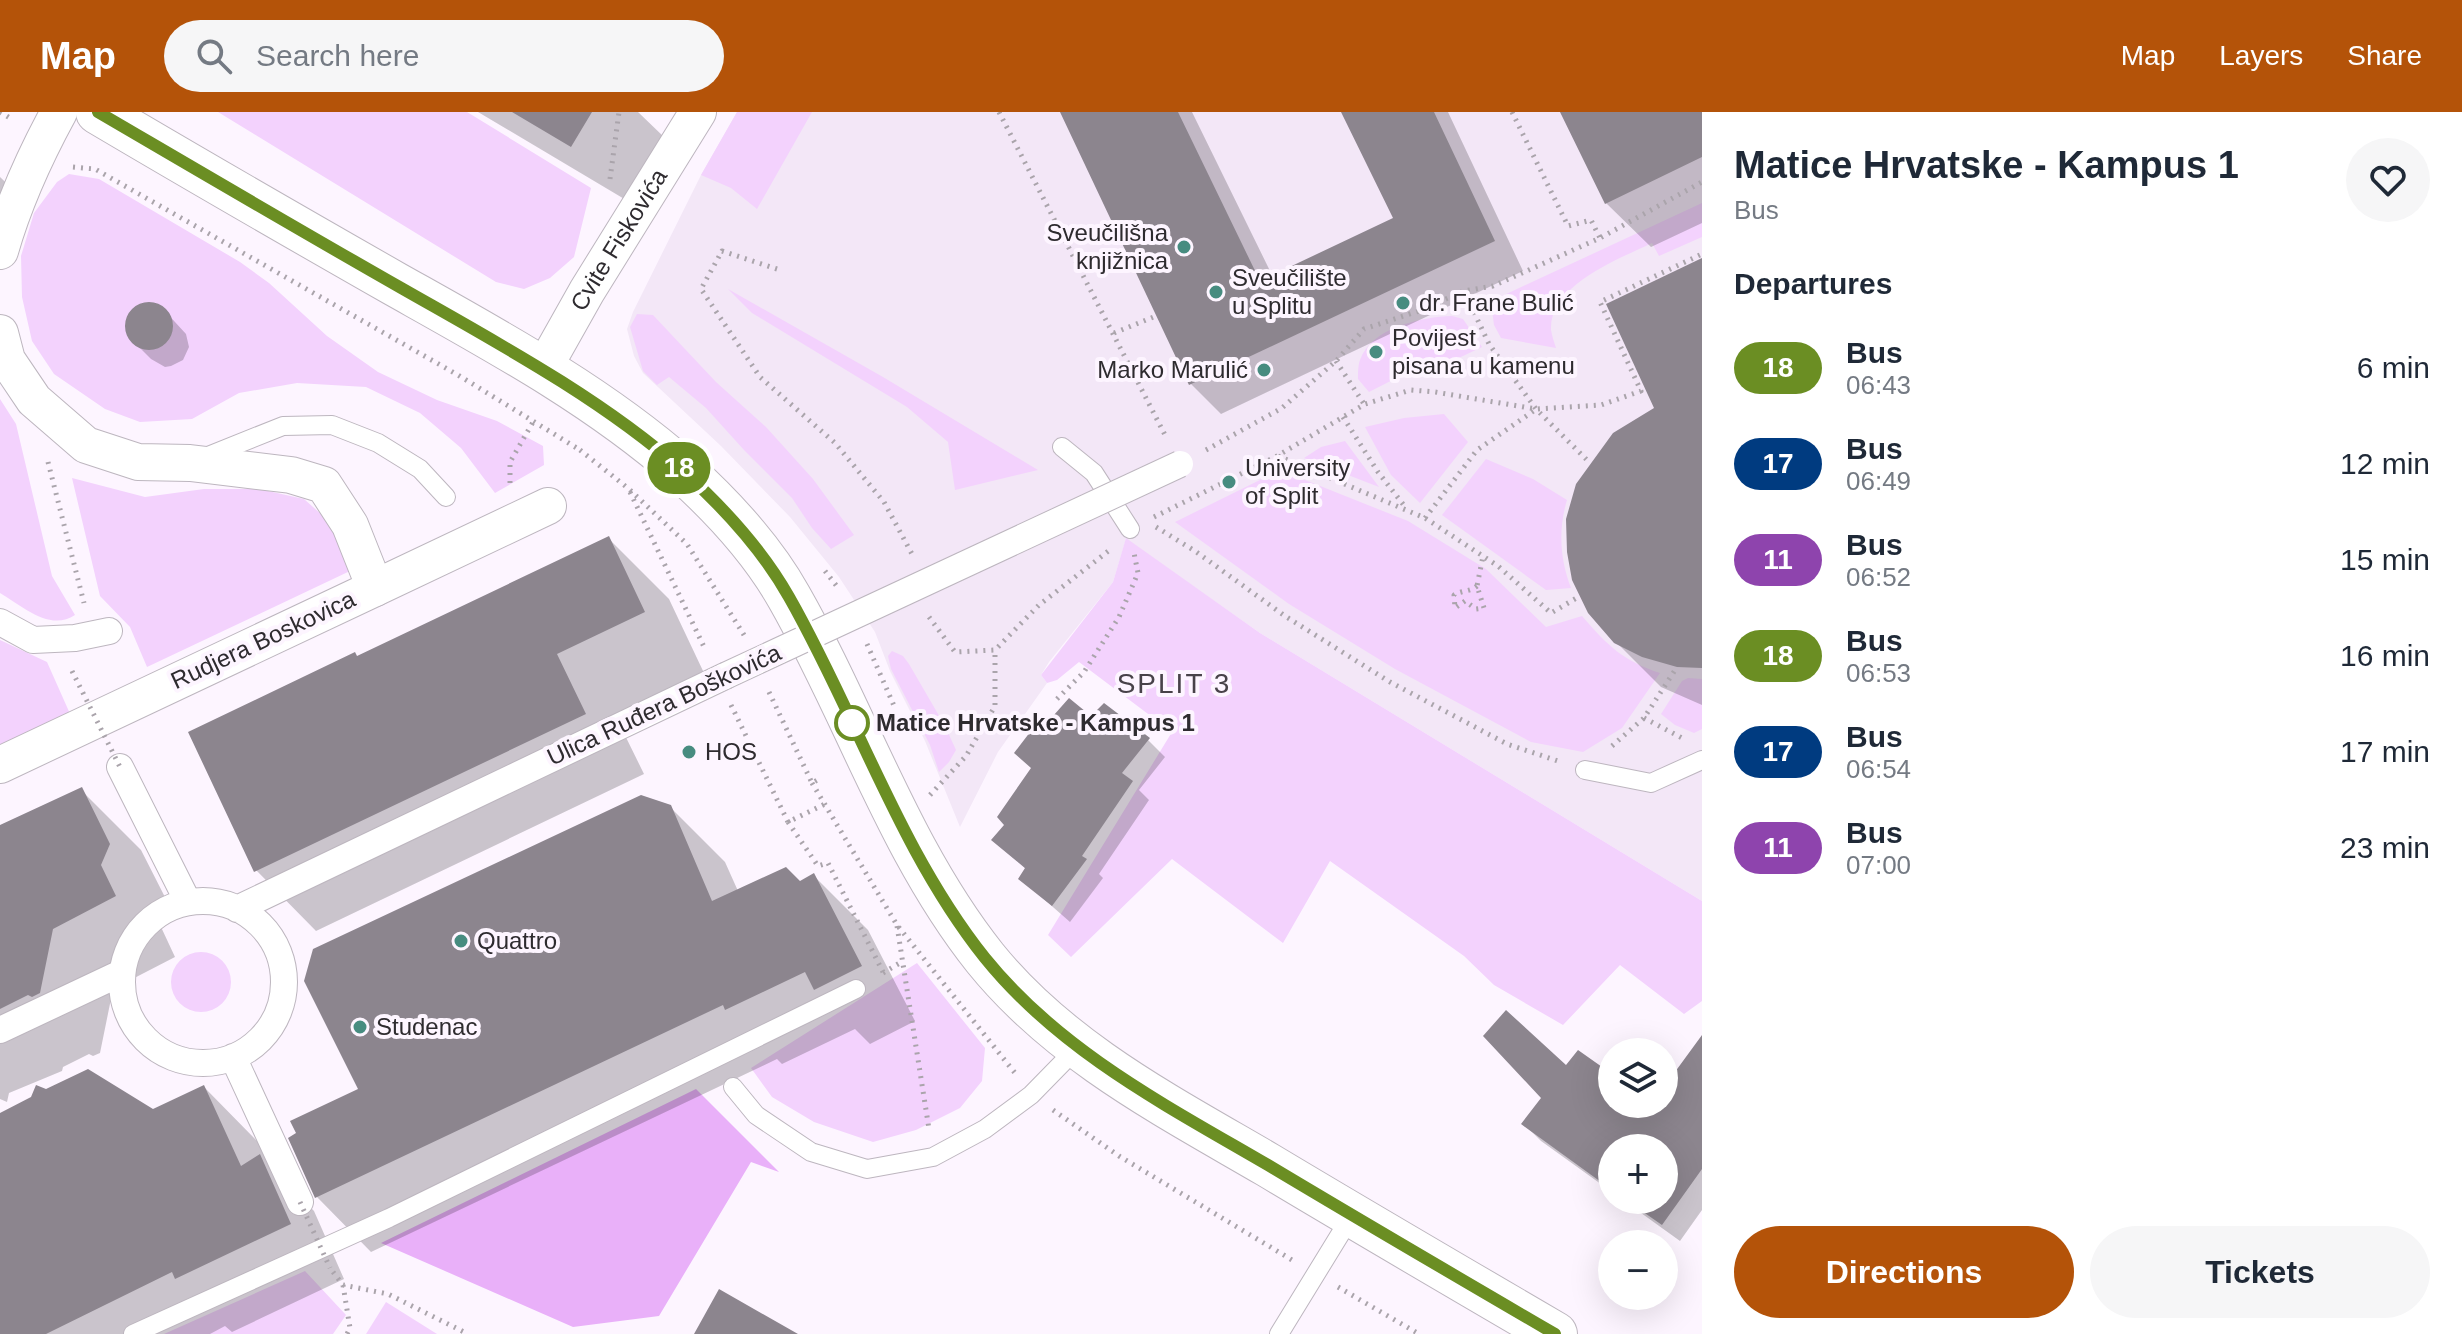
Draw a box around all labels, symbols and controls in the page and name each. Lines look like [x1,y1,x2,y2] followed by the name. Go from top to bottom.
[164,20,724,92] search box
[192,34,236,78] icon: search
[40,35,116,77] text: Map
[256,39,419,72] text: Search here
[2121,40,2175,71] text: Map
[2219,40,2303,71] text: Layers
[2347,40,2422,71] text: Share
[2346,138,2430,222] button: heart
[1734,144,2239,186] text: Matice Hrvatske - Kampus 1
[565,163,673,315] street label: Cvite Fiskovića
[1734,195,1779,225] text: Bus
[1047,219,1169,274] place label: Sveučilišna knjižnica
[1175,238,1193,256] marker: Sveučilišna knjižnica
[1232,264,1347,319] place label: Sveučilište u Splitu
[1734,267,1892,300] text: Departures
[1207,283,1225,301] marker: Sveučilište u Splitu
[1419,289,1574,316] place label: dr. Frane Bulić
[1394,294,1412,312] marker: dr. Frane Bulić
[1392,324,1575,379] place label: Povijest pisana u kamenu
[1846,336,1903,369] text: Bus
[1367,343,1385,361] marker: Povijest pisana u kamenu
[2357,351,2430,384] text: 6 min
[1762,352,1794,383] text: 18
[1097,356,1248,383] place label: Marko Marulić
[1255,361,1273,379] marker: Marko Marulić
[1846,370,1911,400] text: 06:43
[1846,432,1903,465] text: Bus
[643,442,715,494] line badge: 18
[2340,447,2430,480] text: 12 min
[1762,448,1794,479] text: 17
[663,452,695,483] text: 18
[1245,454,1350,509] place label: University of Split
[1846,466,1911,496] text: 06:49
[1220,473,1238,491] marker: University of Split
[1846,528,1903,561] text: Bus
[2340,543,2430,576] text: 15 min
[1763,544,1793,575] text: 11
[1846,562,1911,592] text: 06:52
[166,585,360,694] street label: Rudjera Boskovica
[1846,624,1903,657] text: Bus
[543,638,786,771] street label: Ulica Ruđera Boškovića
[2340,639,2430,672] text: 16 min
[1762,640,1794,671] text: 18
[1846,658,1911,688] text: 06:53
[1117,668,1231,699] district label: SPLIT 3
[835,706,869,740] marker: Matice Hrvatske - Kampus 1
[876,709,1195,736] place label: Matice Hrvatske - Kampus 1
[1846,720,1903,753] text: Bus
[2340,735,2430,768] text: 17 min
[1762,736,1794,767] text: 17
[705,738,757,765] place label: HOS
[680,743,698,761] marker: HOS
[1846,754,1911,784] text: 06:54
[1846,816,1903,849] text: Bus
[2340,831,2430,864] text: 23 min
[1763,832,1793,863] text: 11
[1846,850,1911,880] text: 07:00
[477,927,557,954] place label: Quattro
[452,932,470,950] marker: Quattro
[376,1013,477,1040] place label: Studenac
[351,1018,369,1036] marker: Studenac
[1598,1038,1678,1310] map controls
[1598,1038,1678,1118] button: layers
[1598,1134,1678,1214] button: +
[1734,1226,2074,1318] button: Directions
[2090,1226,2430,1318] button: Tickets
[1598,1230,1678,1310] button: −

